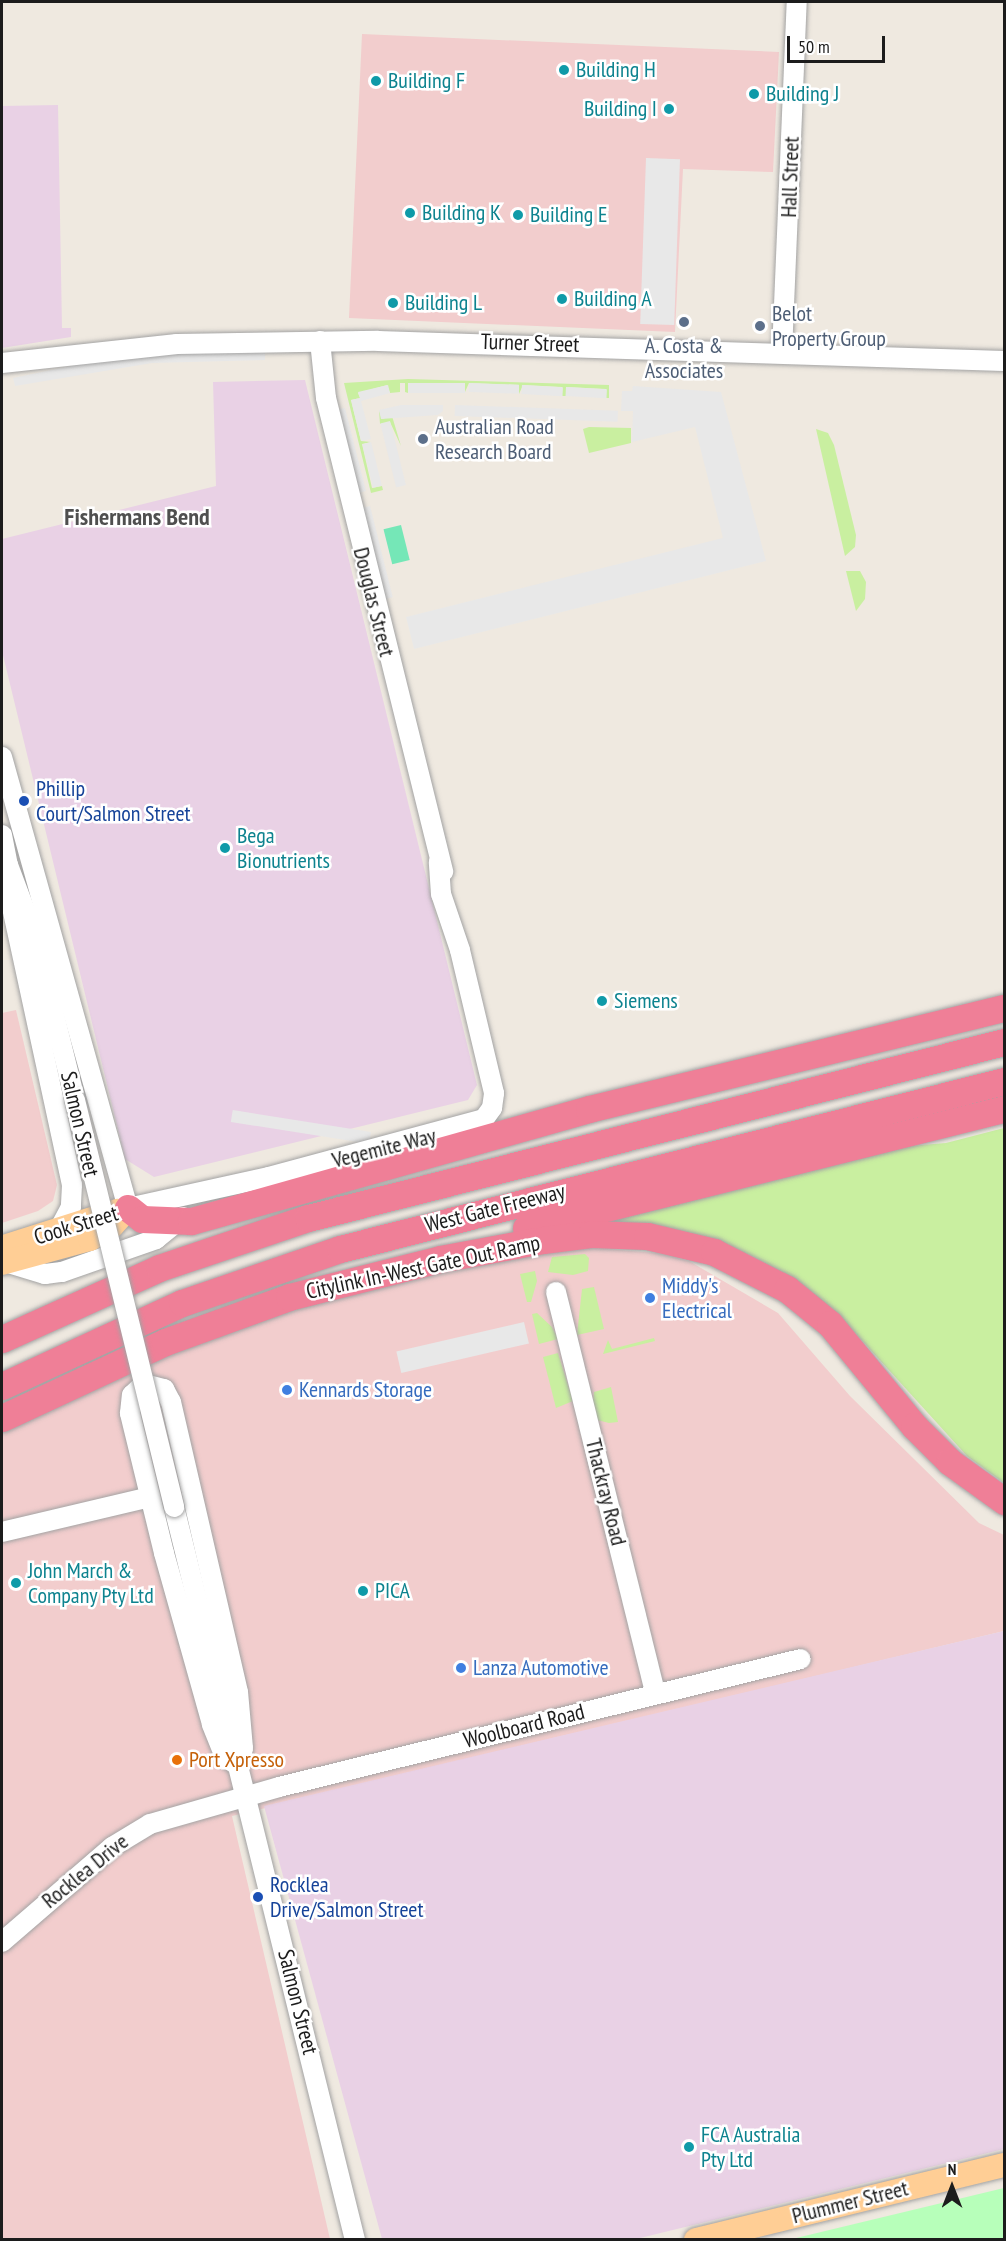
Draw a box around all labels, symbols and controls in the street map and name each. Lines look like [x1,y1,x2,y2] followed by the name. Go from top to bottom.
[790,24,888,62] scale bar
[798,35,830,58] text: 50 m
[576,57,656,83] place label: Building H
[557,63,571,77] marker: Building H
[388,68,465,94] place label: Building F
[369,74,383,88] marker: Building F
[766,81,839,107] place label: Building J
[747,87,761,101] marker: Building J
[584,96,657,122] place label: Building I
[662,102,676,116] marker: Building I
[775,136,805,218] street label: Hall Street
[422,200,501,226] place label: Building K
[530,202,607,228] place label: Building E
[403,206,417,220] marker: Building K
[511,208,525,222] marker: Building E
[574,286,652,312] place label: Building A
[405,290,482,316] place label: Building L
[555,292,569,306] marker: Building A
[386,296,400,310] marker: Building L
[772,300,886,352] place label: Belot Property Group
[677,315,691,329] marker: A. Costa & Associates
[753,319,767,333] marker: Belot Property Group
[480,328,580,358] street label: Turner Street
[644,332,724,384] place label: A. Costa & Associates
[435,413,554,464] place label: Australian Road Research Board
[416,432,430,446] marker: Australian Road Research Board
[64,503,210,531] district label: Fishermans Bend
[348,545,400,659] street label: Douglas Street
[36,775,191,826] place label: Phillip Court/Salmon Street
[17,794,31,808] marker: Phillip Court/Salmon Street
[237,822,330,873] place label: Bega Bionutrients
[218,841,232,855] marker: Bega Bionutrients
[614,988,678,1014] place label: Siemens
[595,994,609,1008] marker: Siemens
[55,1069,105,1179] street label: Salmon Street
[329,1122,439,1174] street label: Vegemite Way
[422,1178,568,1238] street label: West Gate Freeway
[30,1200,122,1250] street label: Cook Street
[303,1229,543,1305] street label: Citylink In-West Gate Out Ramp
[662,1272,732,1324] place label: Middy's Electrical
[643,1291,657,1305] marker: Middy's Electrical
[299,1377,432,1403] place label: Kennards Storage
[280,1383,294,1397] marker: Kennards Storage
[580,1435,632,1549] street label: Thackray Road
[28,1557,155,1609] place label: John March & Company Pty Ltd
[9,1576,23,1590] marker: John March & Company Pty Ltd
[375,1578,410,1604] place label: PICA
[356,1584,370,1598] marker: PICA
[473,1655,609,1681] place label: Lanza Automotive
[454,1661,468,1675] marker: Lanza Automotive
[461,1698,587,1754] street label: Woolboard Road
[189,1747,285,1773] place label: Port Xpresso
[170,1753,184,1767] marker: Port Xpresso
[37,1828,133,1914] street label: Rocklea Drive
[270,1871,423,1922] place label: Rocklea Drive/Salmon Street
[251,1890,265,1904] marker: Rocklea Drive/Salmon Street
[272,1947,324,2057] street label: Salmon Street
[701,2121,802,2172] place label: FCA Australia Pty Ltd
[682,2140,696,2154] marker: FCA Australia Pty Ltd
[922,2157,982,2217] north arrow
[948,2159,956,2179] text: N
[789,2175,911,2229] street label: Plummer Street

